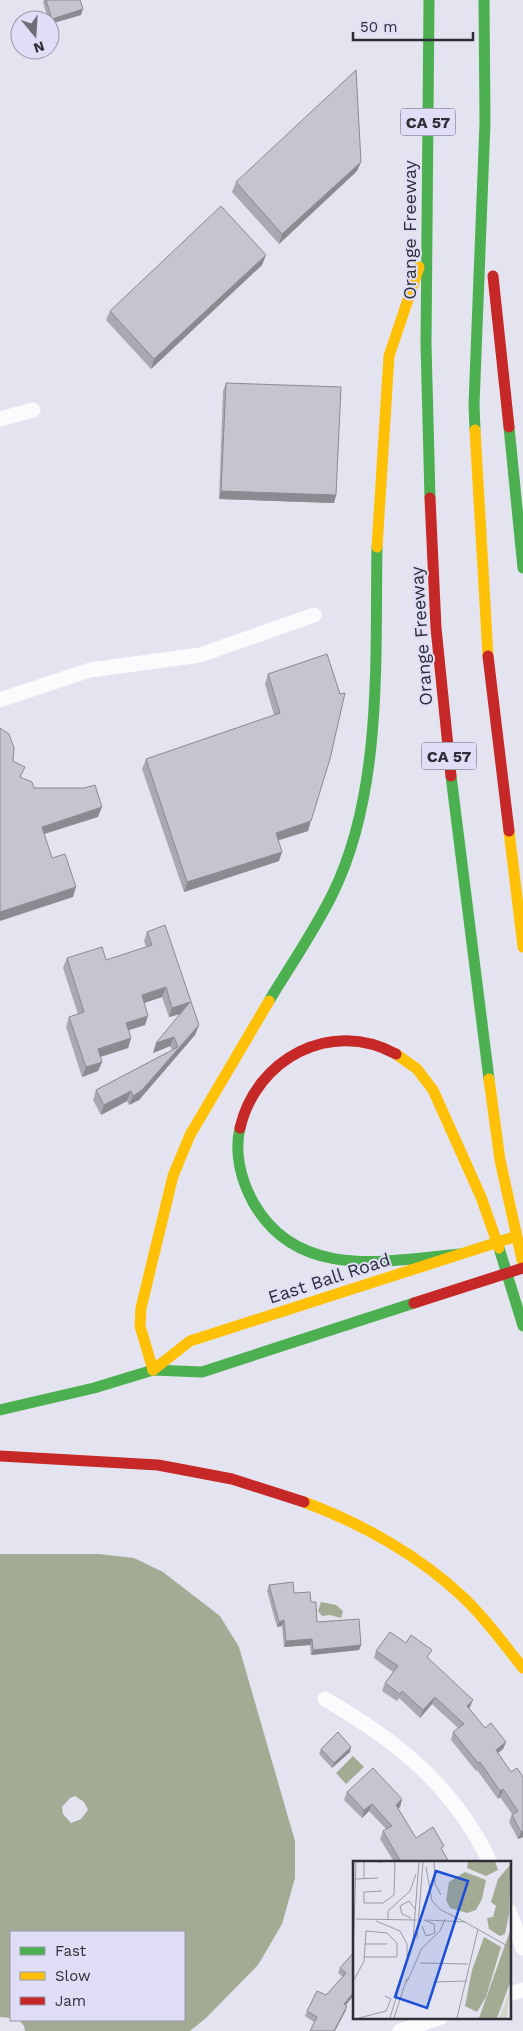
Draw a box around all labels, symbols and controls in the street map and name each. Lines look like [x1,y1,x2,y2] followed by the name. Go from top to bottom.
[10,10,60,60] north arrow
[353,10,473,42] scale bar
[360,18,397,36] text: 50 m
[32,38,46,57] text: N
[400,108,456,136] road number: CA 57
[399,160,420,300] street label: Orange Freeway
[406,565,436,706] street label: Orange Freeway
[422,742,476,769] road number: CA 57
[265,1248,393,1308] street label: East Ball Road
[353,1861,510,2018] inset map
[10,1931,185,2021] legend
[55,1942,87,1960] text: Fast
[55,1967,91,1985] text: Slow
[55,1992,86,2010] text: Jam

